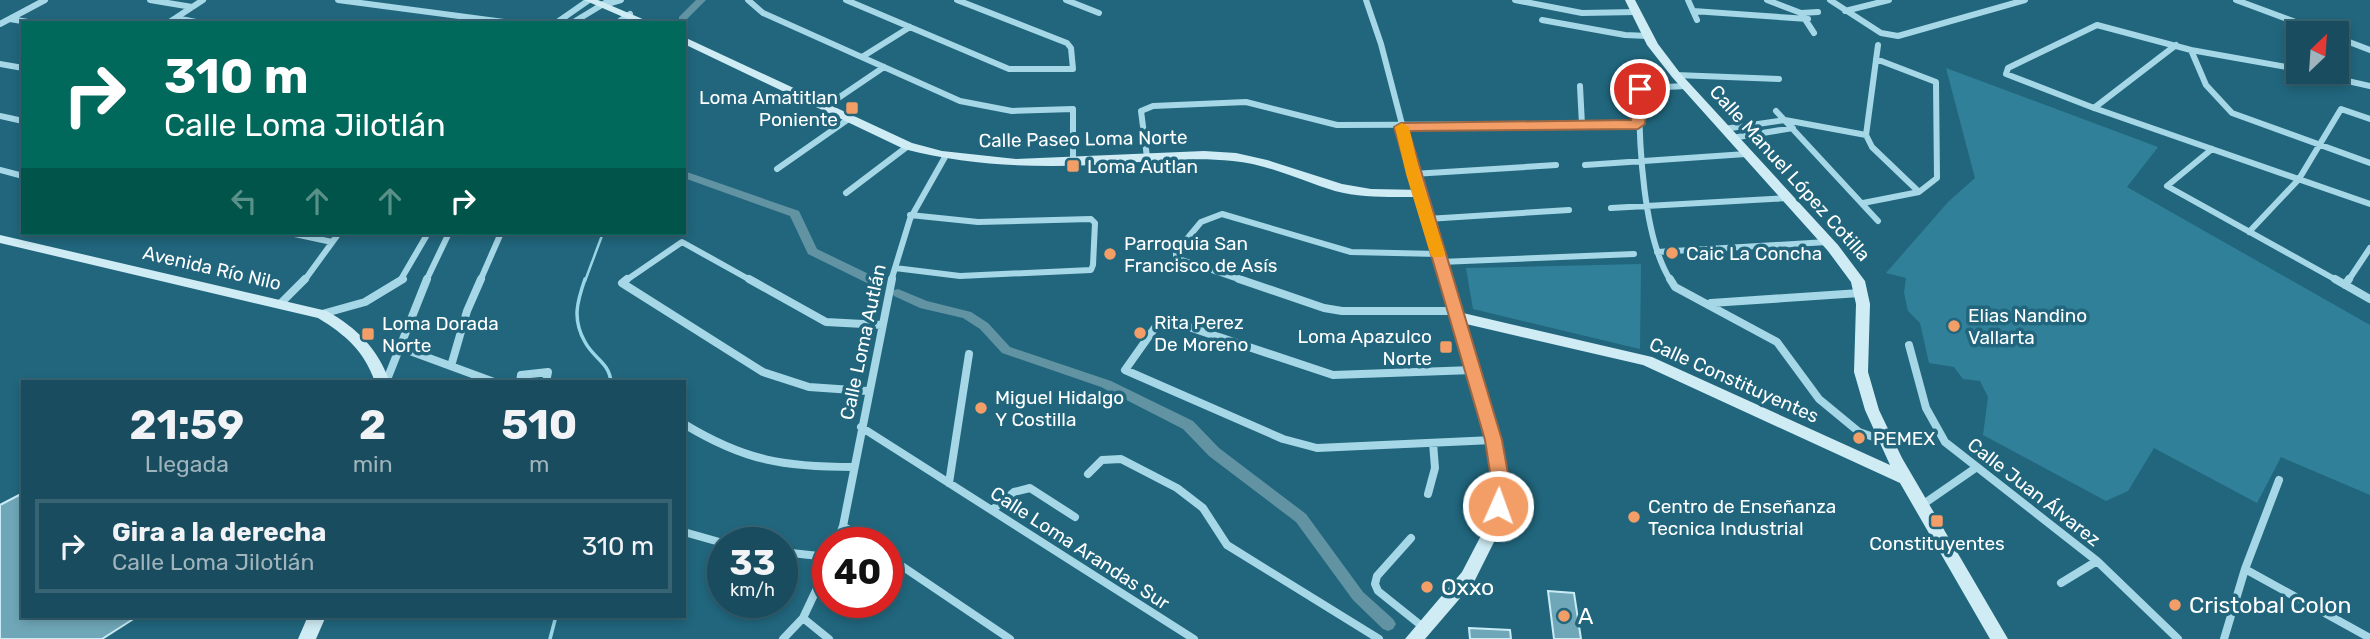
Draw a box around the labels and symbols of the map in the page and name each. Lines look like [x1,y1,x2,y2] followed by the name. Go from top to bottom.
[2286,21,2348,84] north arrow
[1610,59,1670,119] pin
[1705,80,1875,266] street label: Calle Manuel López Cotilla
[699,86,838,131] place label: Loma Amatitlan Poniente
[844,100,860,116] marker: Loma Amatitlan Poniente
[978,126,1188,152] street label: Calle Paseo Loma Norte
[1087,155,1198,178] place label: Loma Autlan
[1065,158,1081,174] marker: Loma Autlan
[1124,232,1278,277] place label: Parroquia San Francisco de Asís
[140,241,284,295] street label: Avenida Río Nilo
[1686,242,1822,265] place label: Caic La Concha
[1664,245,1680,261] marker: Caic La Concha
[1102,246,1118,262] marker: Parroquia San Francisco de Asís
[835,262,891,422] street label: Calle Loma Autlán
[1968,304,2087,349] place label: Elias Nandino Vallarta
[1154,311,1248,356] place label: Rita Perez De Moreno
[382,312,499,357] place label: Loma Dorada Norte
[1946,318,1962,334] marker: Elias Nandino Vallarta
[1132,325,1148,341] marker: Rita Perez De Moreno
[1297,325,1432,370] place label: Loma Apazulco Norte
[360,326,376,342] marker: Loma Dorada Norte
[1646,332,1822,428] street label: Calle Constituyentes
[1438,339,1454,355] marker: Loma Apazulco Norte
[995,386,1124,431] place label: Miguel Hidalgo Y Costilla
[973,400,989,416] marker: Miguel Hidalgo Y Costilla
[1873,427,1935,450] place label: PEMEX
[1851,430,1867,446] marker: PEMEX
[1963,433,2105,551] street label: Calle Juan Álvarez
[1461,469,1535,543] position arrow
[986,481,1175,615] street label: Calle Loma Arandas Sur
[1648,495,1836,540] place label: Centro de Enseñanza Tecnica Industrial
[1626,509,1642,525] marker: Centro de Enseñanza Tecnica Industrial
[1929,513,1945,529] marker: Constituyentes
[812,527,903,618] speed limit sign: 40
[1869,532,2005,555] place label: Constituyentes
[1441,573,1494,601] place label: Oxxo
[1419,579,1435,595] marker: Oxxo
[2189,591,2351,619] place label: Cristobal Colon
[2167,597,2183,613] marker: Cristobal Colon
[1578,602,1593,630] place label: A
[1556,608,1572,624] marker: A

